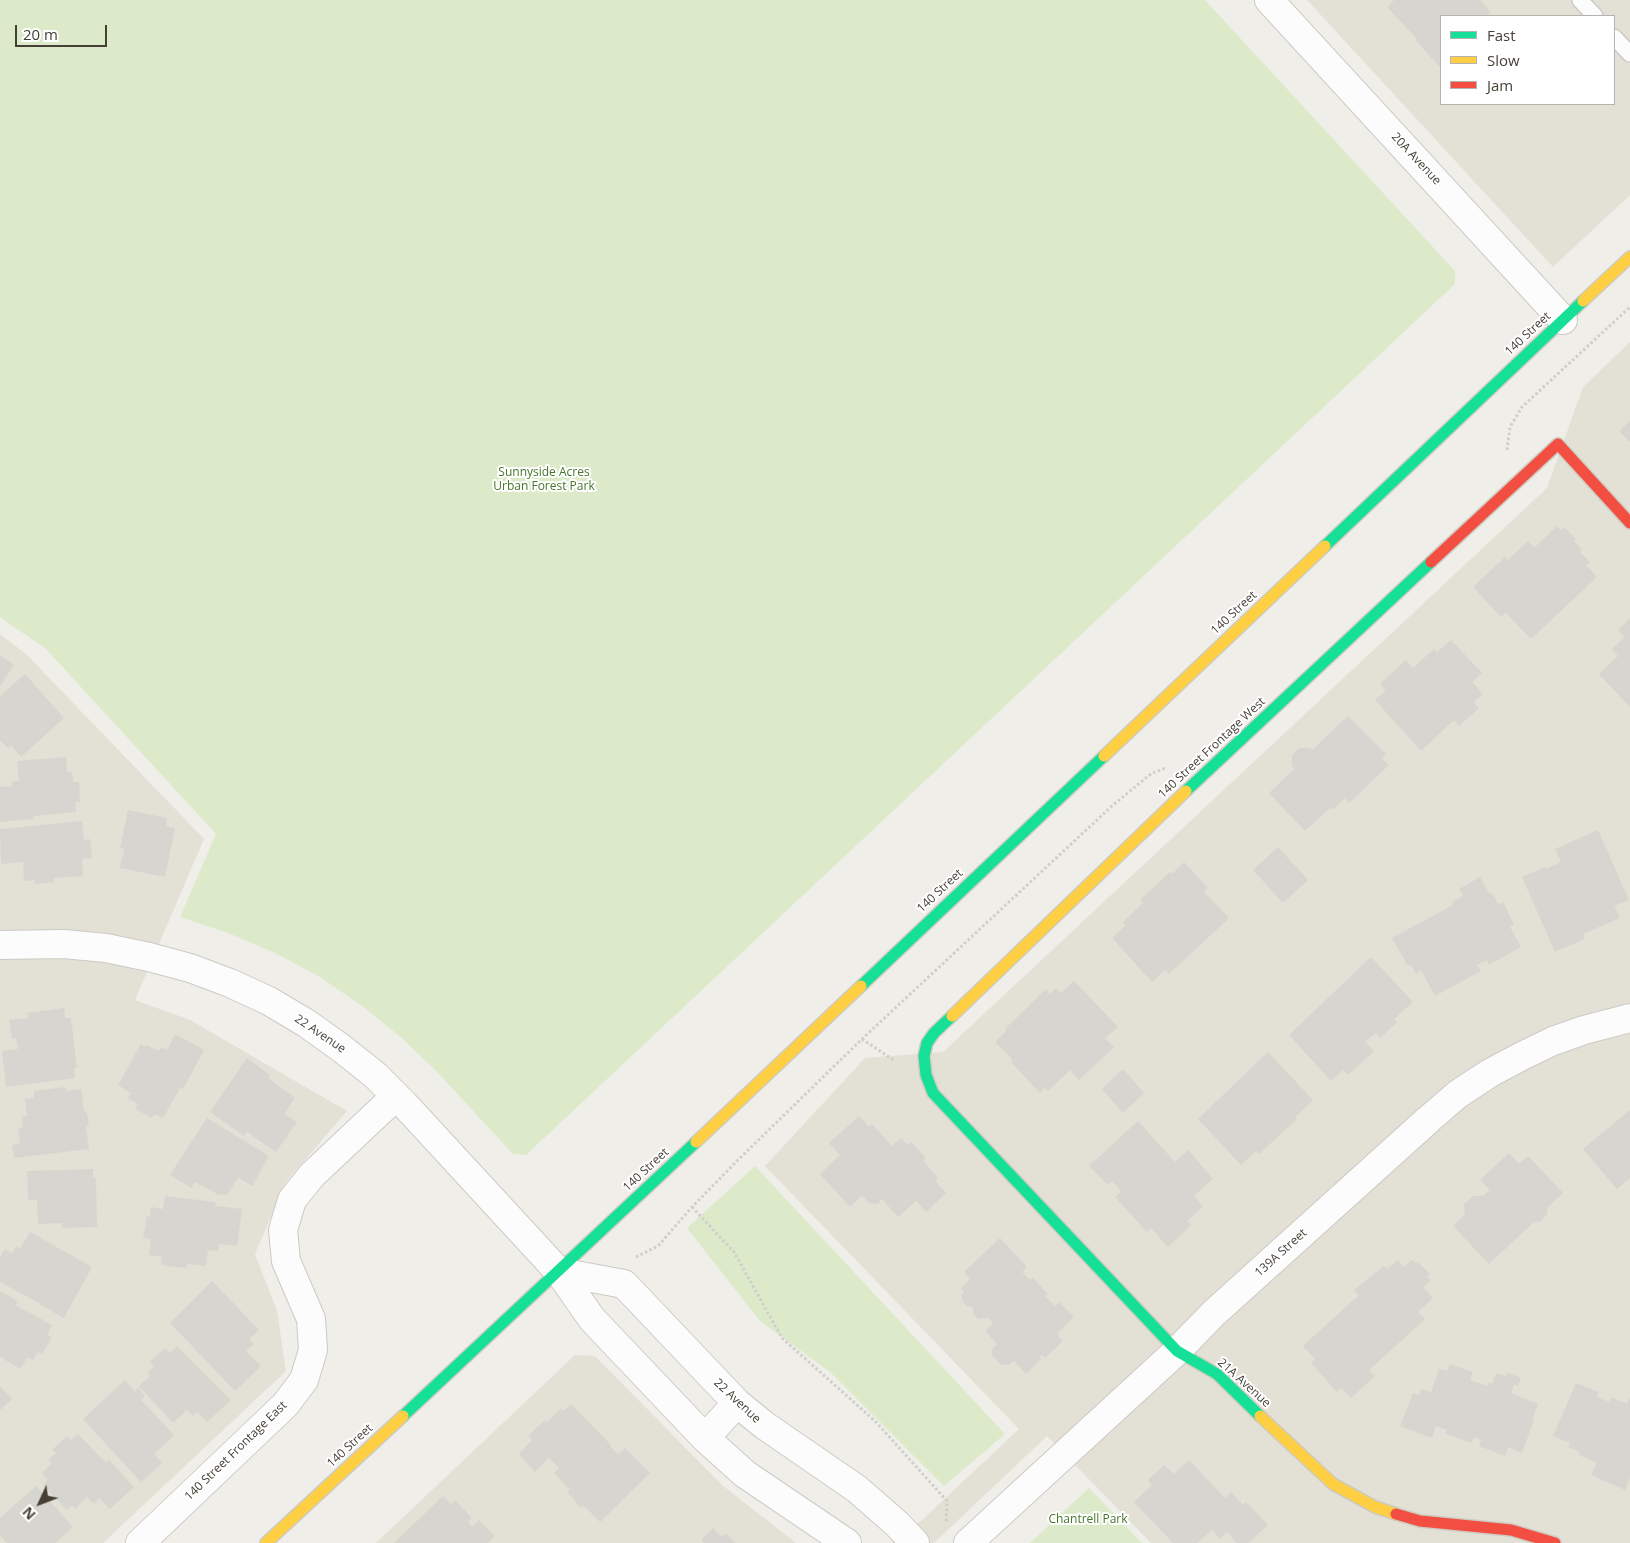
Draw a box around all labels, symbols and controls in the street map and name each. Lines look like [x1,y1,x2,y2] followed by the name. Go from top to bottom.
[18,15,110,47] scale bar
[1440,15,1615,105] legend
[23,24,58,44] text: 20 m
[1487,25,1516,45] text: Fast
[1487,50,1520,70] text: Slow
[1487,75,1513,95] text: Jam
[1388,130,1444,188] street label: 20A Avenue
[1502,309,1554,359] street label: 140 Street
[493,466,595,494] park label: Sunnyside Acres Urban Forest Park
[1208,588,1260,638] street label: 140 Street
[1155,695,1269,801] street label: 140 Street Frontage West
[914,866,966,916] street label: 140 Street
[292,1012,348,1056] street label: 22 Avenue
[620,1145,672,1195] street label: 140 Street
[1252,1226,1310,1280] street label: 139A Street
[1215,1355,1273,1411] street label: 21A Avenue
[711,1376,763,1426] street label: 22 Avenue
[182,1398,290,1504] street label: 140 Street Frontage East
[324,1421,376,1471] street label: 140 Street
[15,1478,65,1528] north arrow
[18,1503,40,1524] text: N
[1048,1513,1128,1527] park label: Chantrell Park

